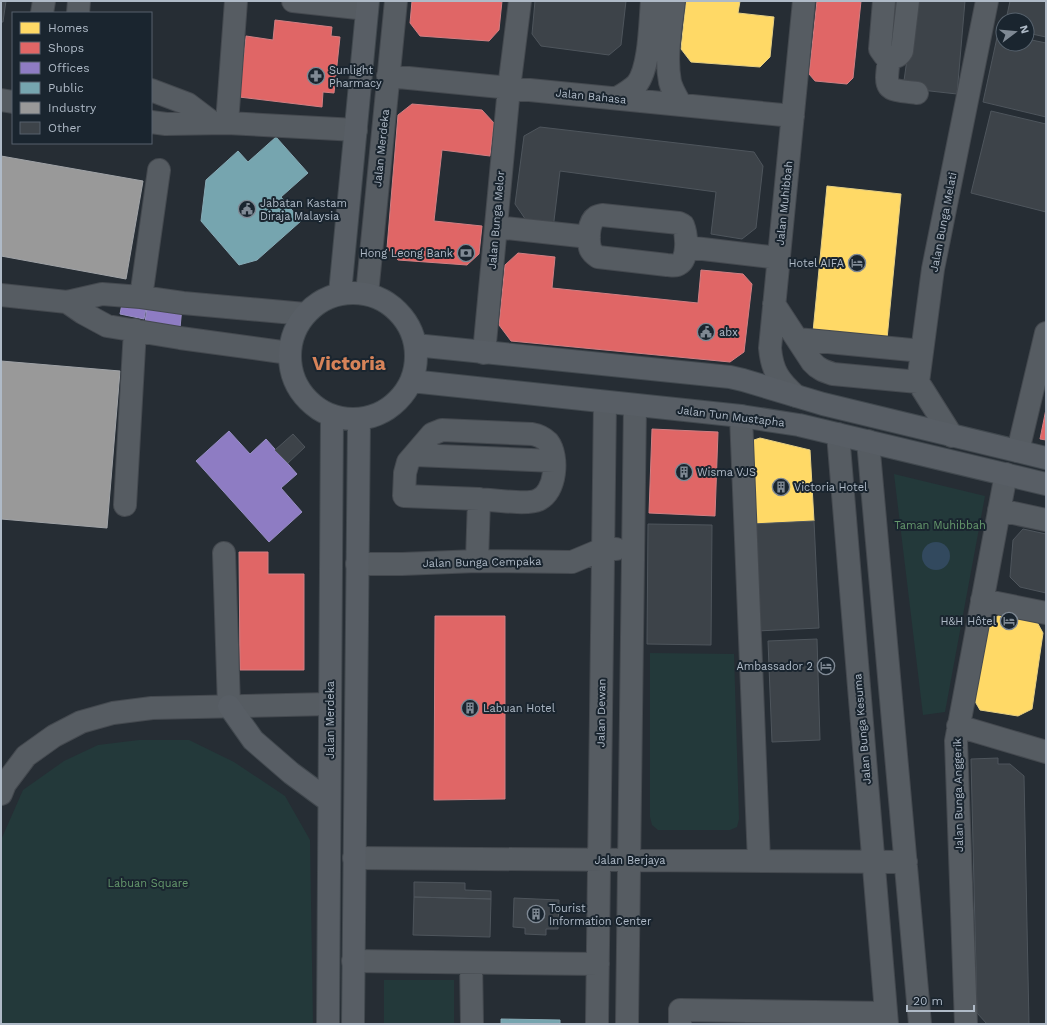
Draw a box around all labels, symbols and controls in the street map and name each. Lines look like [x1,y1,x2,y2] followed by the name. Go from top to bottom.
[12,12,152,144] legend
[995,12,1035,52] north arrow
[48,21,89,35] text: Homes
[1017,24,1032,35] text: N
[48,41,84,55] text: Shops
[48,61,90,75] text: Offices
[329,64,382,90] place label: Sunlight Pharmacy
[306,66,326,86] pharmacy icon: Sunlight Pharmacy
[48,81,84,95] text: Public
[555,86,627,107] street label: Jalan Bahasa
[48,101,97,115] text: Industry
[371,109,392,188] street label: Jalan Merdeka
[48,121,81,135] text: Other
[774,160,795,246] street label: Jalan Muhibbah
[486,170,507,270] street label: Jalan Bunga Melor
[927,171,960,273] street label: Jalan Bunga Melati
[260,197,347,223] place label: Jabatan Kastam Diraja Malaysia
[237,199,257,219] public building icon: Jabatan Kastam Diraja Malaysia
[456,243,476,263] bank icon: Hong Leong Bank
[360,247,453,260] place label: Hong Leong Bank
[847,253,867,273] hotel icon: Hotel AIFA
[789,257,844,270] place label: Hotel AIFA
[696,322,716,342] public building icon: abx
[719,326,738,339] place label: abx
[312,352,386,375] district label: Victoria
[677,403,785,430] street label: Jalan Tun Mustapha
[674,462,694,482] building icon: Wisma VJS
[697,466,756,479] place label: Wisma VJS
[771,477,791,497] building icon: Victoria Hotel
[794,481,868,494] place label: Victoria Hotel
[894,519,986,532] park label: Taman Muhibbah
[423,555,541,570] street label: Jalan Bunga Cempaka
[999,611,1019,631] hotel icon: H&H Hôtel
[940,615,997,628] place label: H&H Hôtel
[816,656,836,676] hotel icon: Ambassador 2
[736,660,813,673] place label: Ambassador 2
[851,673,874,785] street label: Jalan Bunga Kesuma
[594,679,609,747] street label: Jalan Dewan
[324,681,337,759] street label: Jalan Merdeka
[460,698,480,718] building icon: Labuan Hotel
[483,702,556,715] place label: Labuan Hotel
[951,738,966,852] street label: Jalan Bunga Anggerik
[594,854,666,867] street label: Jalan Berjaya
[108,877,188,890] park label: Labuan Square
[549,902,652,928] place label: Tourist Information Center
[526,904,546,924] building icon: Tourist Information Center
[907,987,974,1013] scale bar
[913,994,943,1008] text: 20 m

